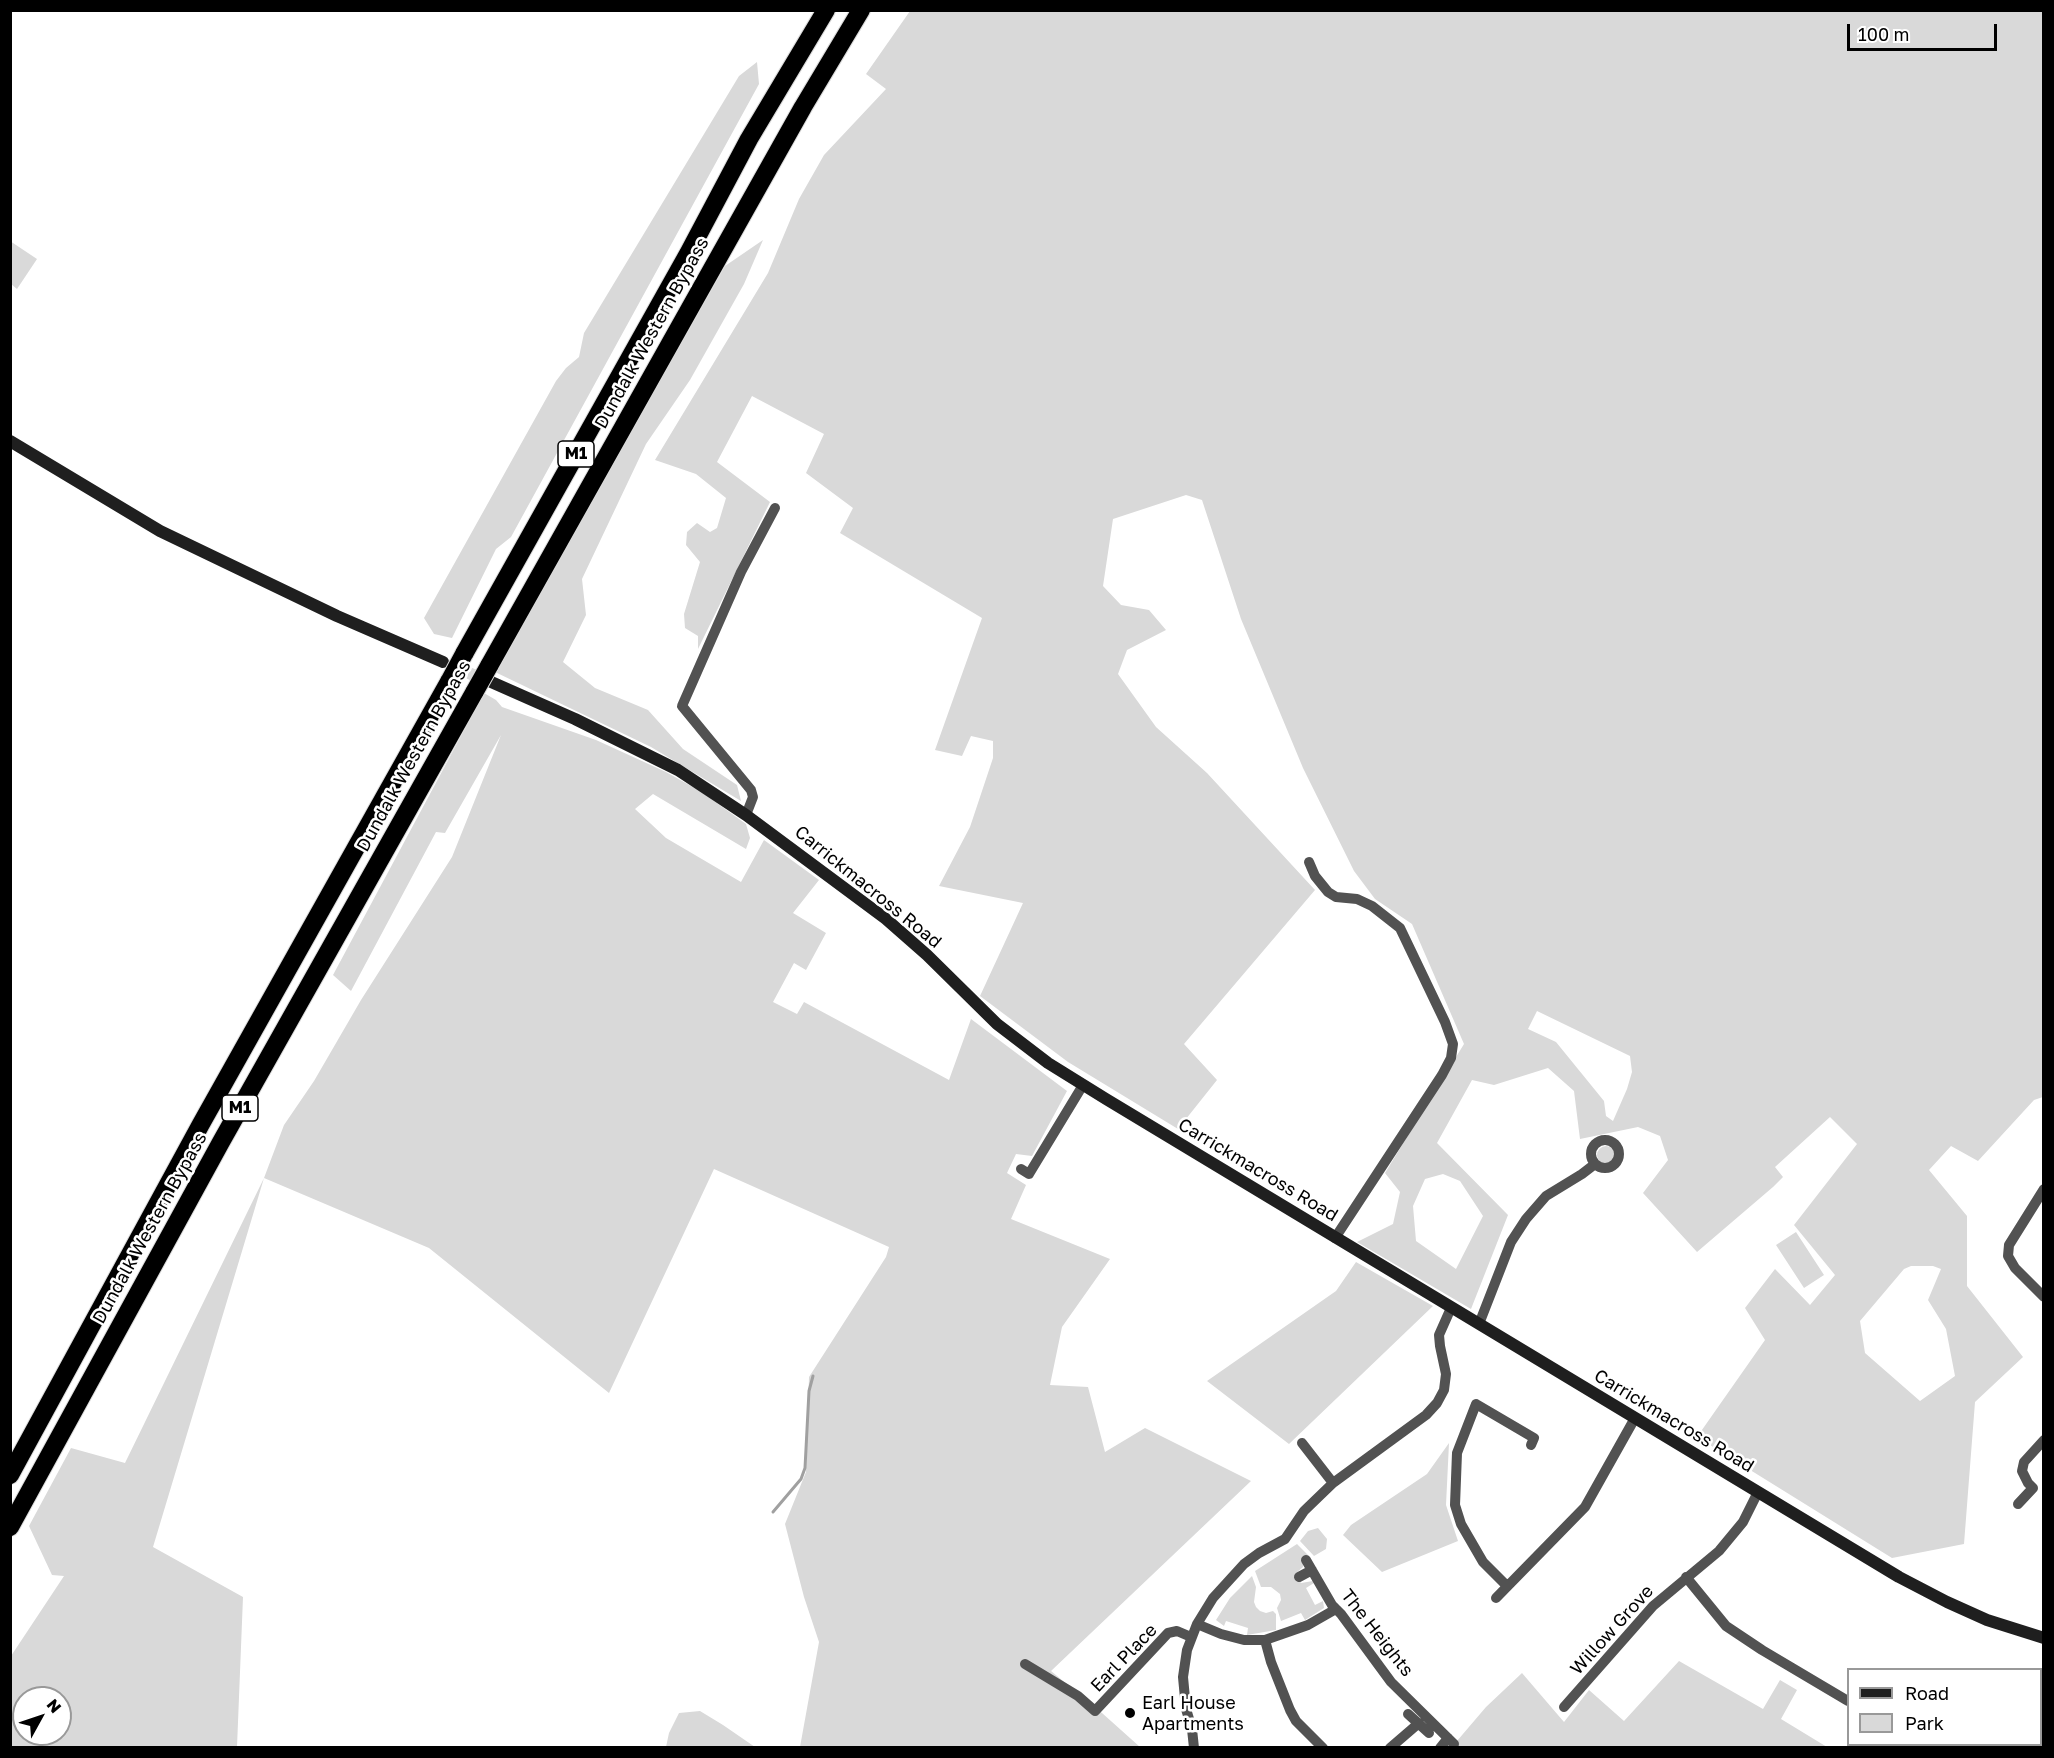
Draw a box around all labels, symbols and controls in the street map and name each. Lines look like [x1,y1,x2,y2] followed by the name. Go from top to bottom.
[1850,12,2000,50] scale bar
[1858,23,1909,45] text: 100 m
[590,234,714,432] street label: Dundalk Western Bypass
[558,441,594,467] road number: M1
[352,657,476,855] street label: Dundalk Western Bypass
[790,821,946,953] street label: Carrickmacross Road
[222,1095,258,1121] road number: M1
[1174,1114,1342,1226] street label: Carrickmacross Road
[88,1129,212,1327] street label: Dundalk Western Bypass
[1590,1365,1758,1477] street label: Carrickmacross Road
[1566,1581,1658,1679] street label: Willow Grove
[1336,1585,1418,1681] street label: The Heights
[1086,1619,1162,1697] street label: Earl Place
[1847,1668,2042,1746] legend
[1905,1682,1949,1704] text: Road
[12,1686,72,1746] north arrow
[1142,1692,1244,1734] place label: Earl House Apartments
[43,1695,66,1717] text: N
[1123,1706,1137,1720] marker: Earl House Apartments
[1905,1712,1944,1734] text: Park

